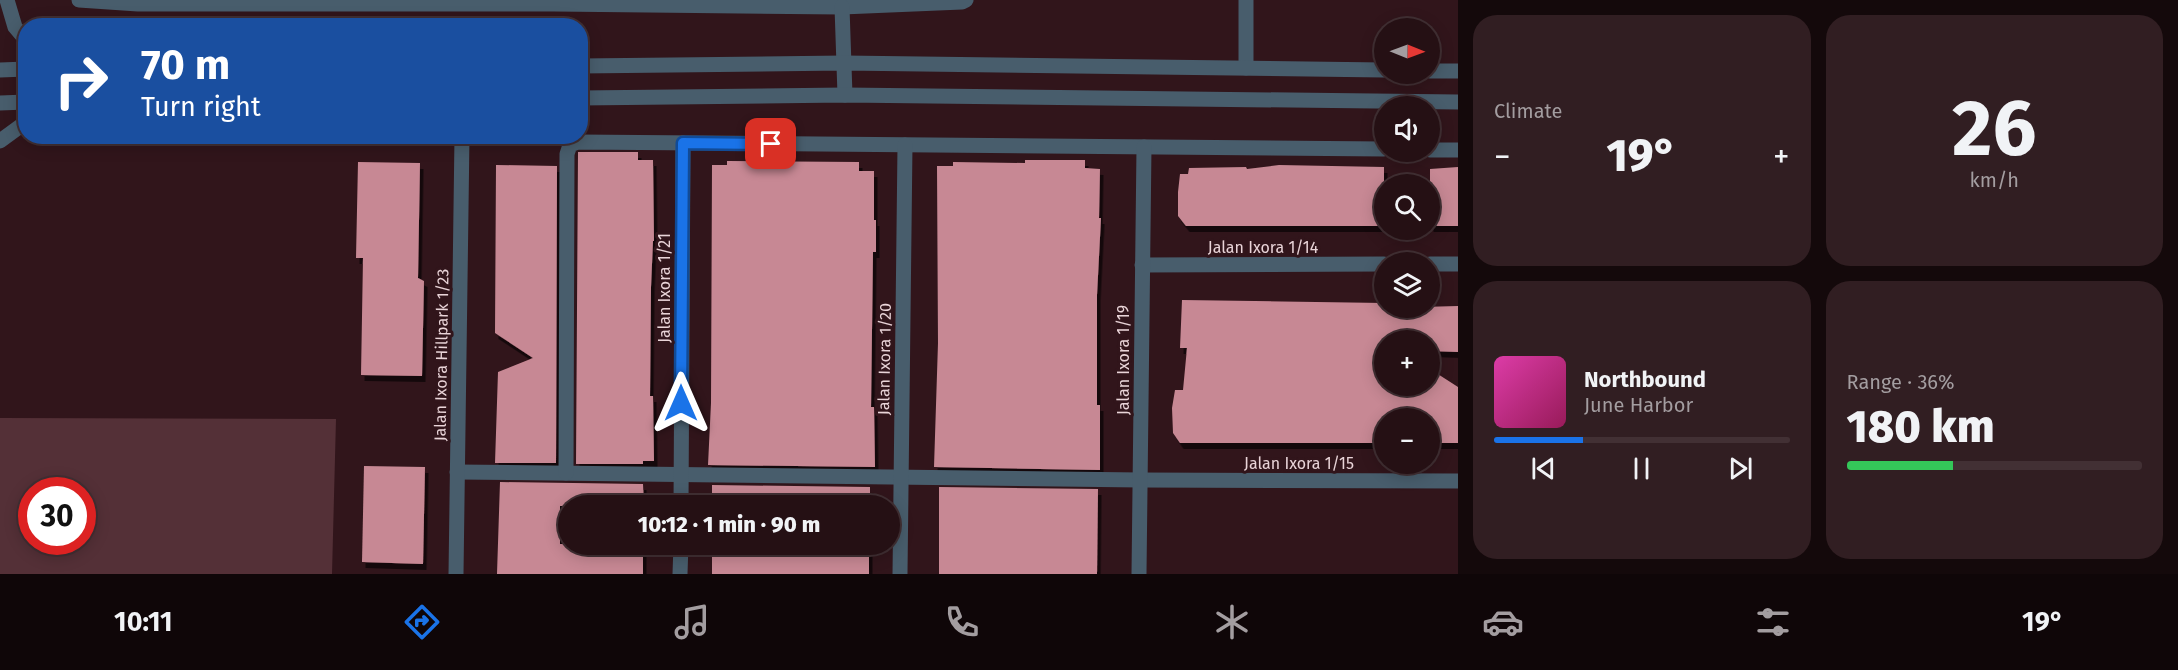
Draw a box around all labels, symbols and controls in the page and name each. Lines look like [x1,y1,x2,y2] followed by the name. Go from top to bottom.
[1374,18,1440,84] north arrow
[1374,18,1440,474] map controls
[141,40,230,90] text: 70 m
[42,42,120,120] icon: right
[1952,82,2036,176] text: 26
[141,91,261,123] text: Turn right
[1374,96,1440,162] button: sound
[1494,99,1562,123] text: Climate
[745,118,796,169] pin
[754,127,787,160] icon: arrive
[1607,129,1677,183] text: 19°
[1494,137,1511,177] text: −
[1773,137,1789,177] text: +
[1970,168,2019,192] text: km/h
[1374,174,1440,240] button: search
[655,233,674,343] street label: Jalan Ixora 1/21
[1208,238,1319,257] street label: Jalan Ixora 1/14
[1374,252,1440,318] button: layers
[430,269,453,441] street label: Jalan Ixora Hillpark 1/23
[874,303,895,415] street label: Jalan Ixora 1/20
[1114,305,1133,415] street label: Jalan Ixora 1/19
[1374,330,1440,396] button: +
[1584,366,1706,393] text: Northbound
[1847,370,1955,394] text: Range · 36%
[649,371,713,435] position arrow
[1584,393,1693,417] text: June Harbor
[1847,400,1995,454] text: 180 km
[1374,408,1440,474] button: −
[1527,452,1560,485] icon: previous
[1625,452,1658,485] icon: pause
[1724,452,1757,485] icon: next
[1244,454,1354,473] street label: Jalan Ixora 1/15
[18,477,96,555] speed limit sign: 30
[638,511,820,538] text: 10:12 · 1 min · 90 m
[401,601,443,643] icon: directions
[671,601,713,643] icon: music
[941,601,983,643] icon: phone
[1211,601,1253,643] icon: climate
[1482,601,1524,643] icon: car
[1752,601,1794,643] icon: filters
[114,606,173,638] text: 10:11
[2022,606,2064,638] text: 19°

